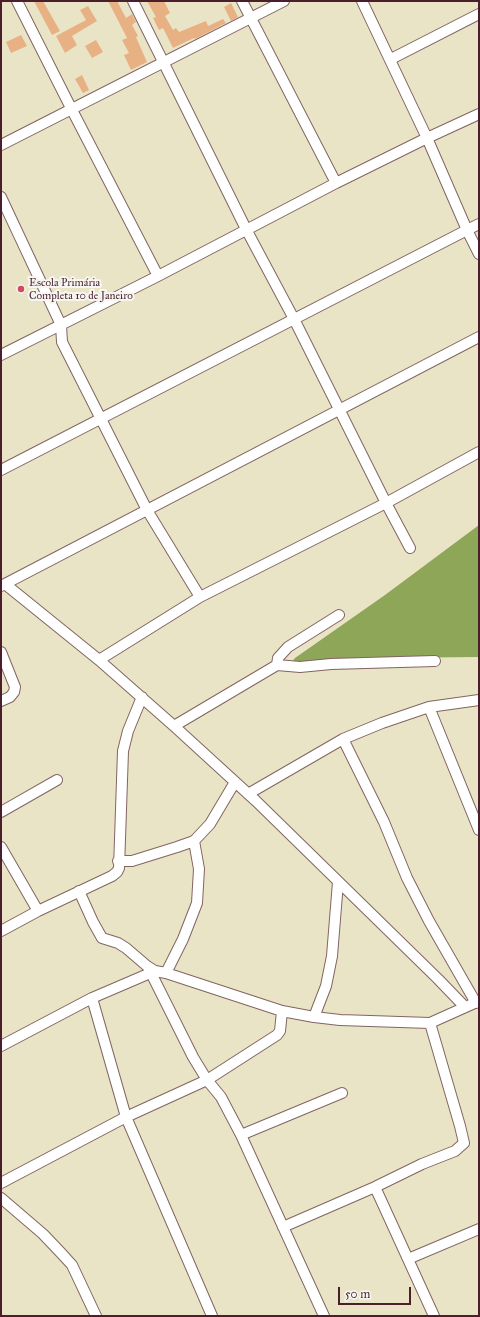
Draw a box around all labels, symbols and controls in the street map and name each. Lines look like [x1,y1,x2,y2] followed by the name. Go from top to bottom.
[29,276,133,302] place label: Escola Primária Completa 10 de Janeiro
[16,284,26,294] marker: Escola Primária Completa 10 de Janeiro
[340,1279,413,1305] scale bar
[345,1287,370,1301] text: 50 m

